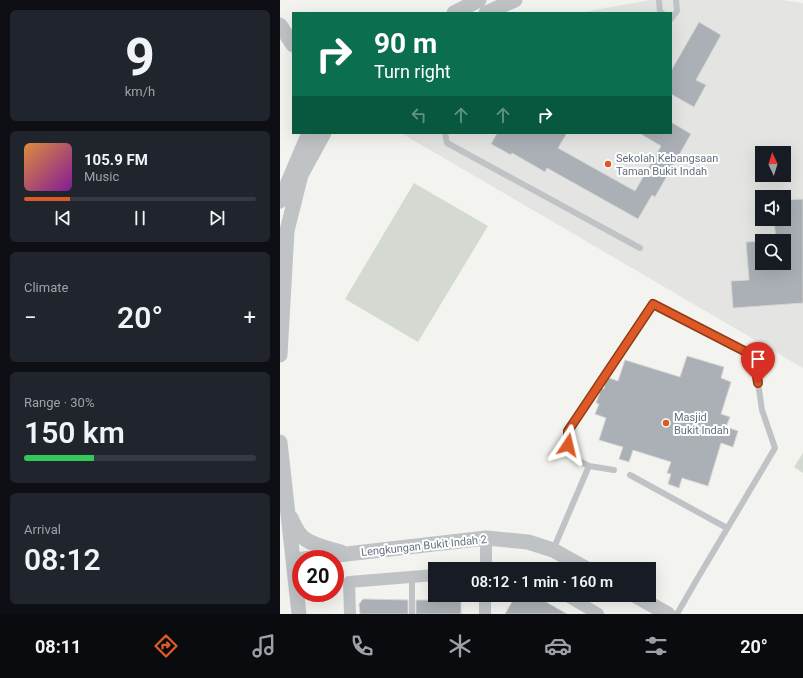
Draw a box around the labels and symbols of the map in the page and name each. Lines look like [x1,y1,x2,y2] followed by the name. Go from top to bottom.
[755,146,791,182] north arrow
[616,152,718,178] place label: Sekolah Kebangsaan Taman Bukit Indah
[603,159,613,169] marker: Sekolah Kebangsaan Taman Bukit Indah
[741,342,775,383] pin
[674,411,729,437] place label: Masjid Bukit Indah
[661,418,671,428] marker: Masjid Bukit Indah
[547,424,589,466] position arrow
[360,533,488,559] street label: Lengkungan Bukit Indah 2
[292,550,344,602] speed limit sign: 20

